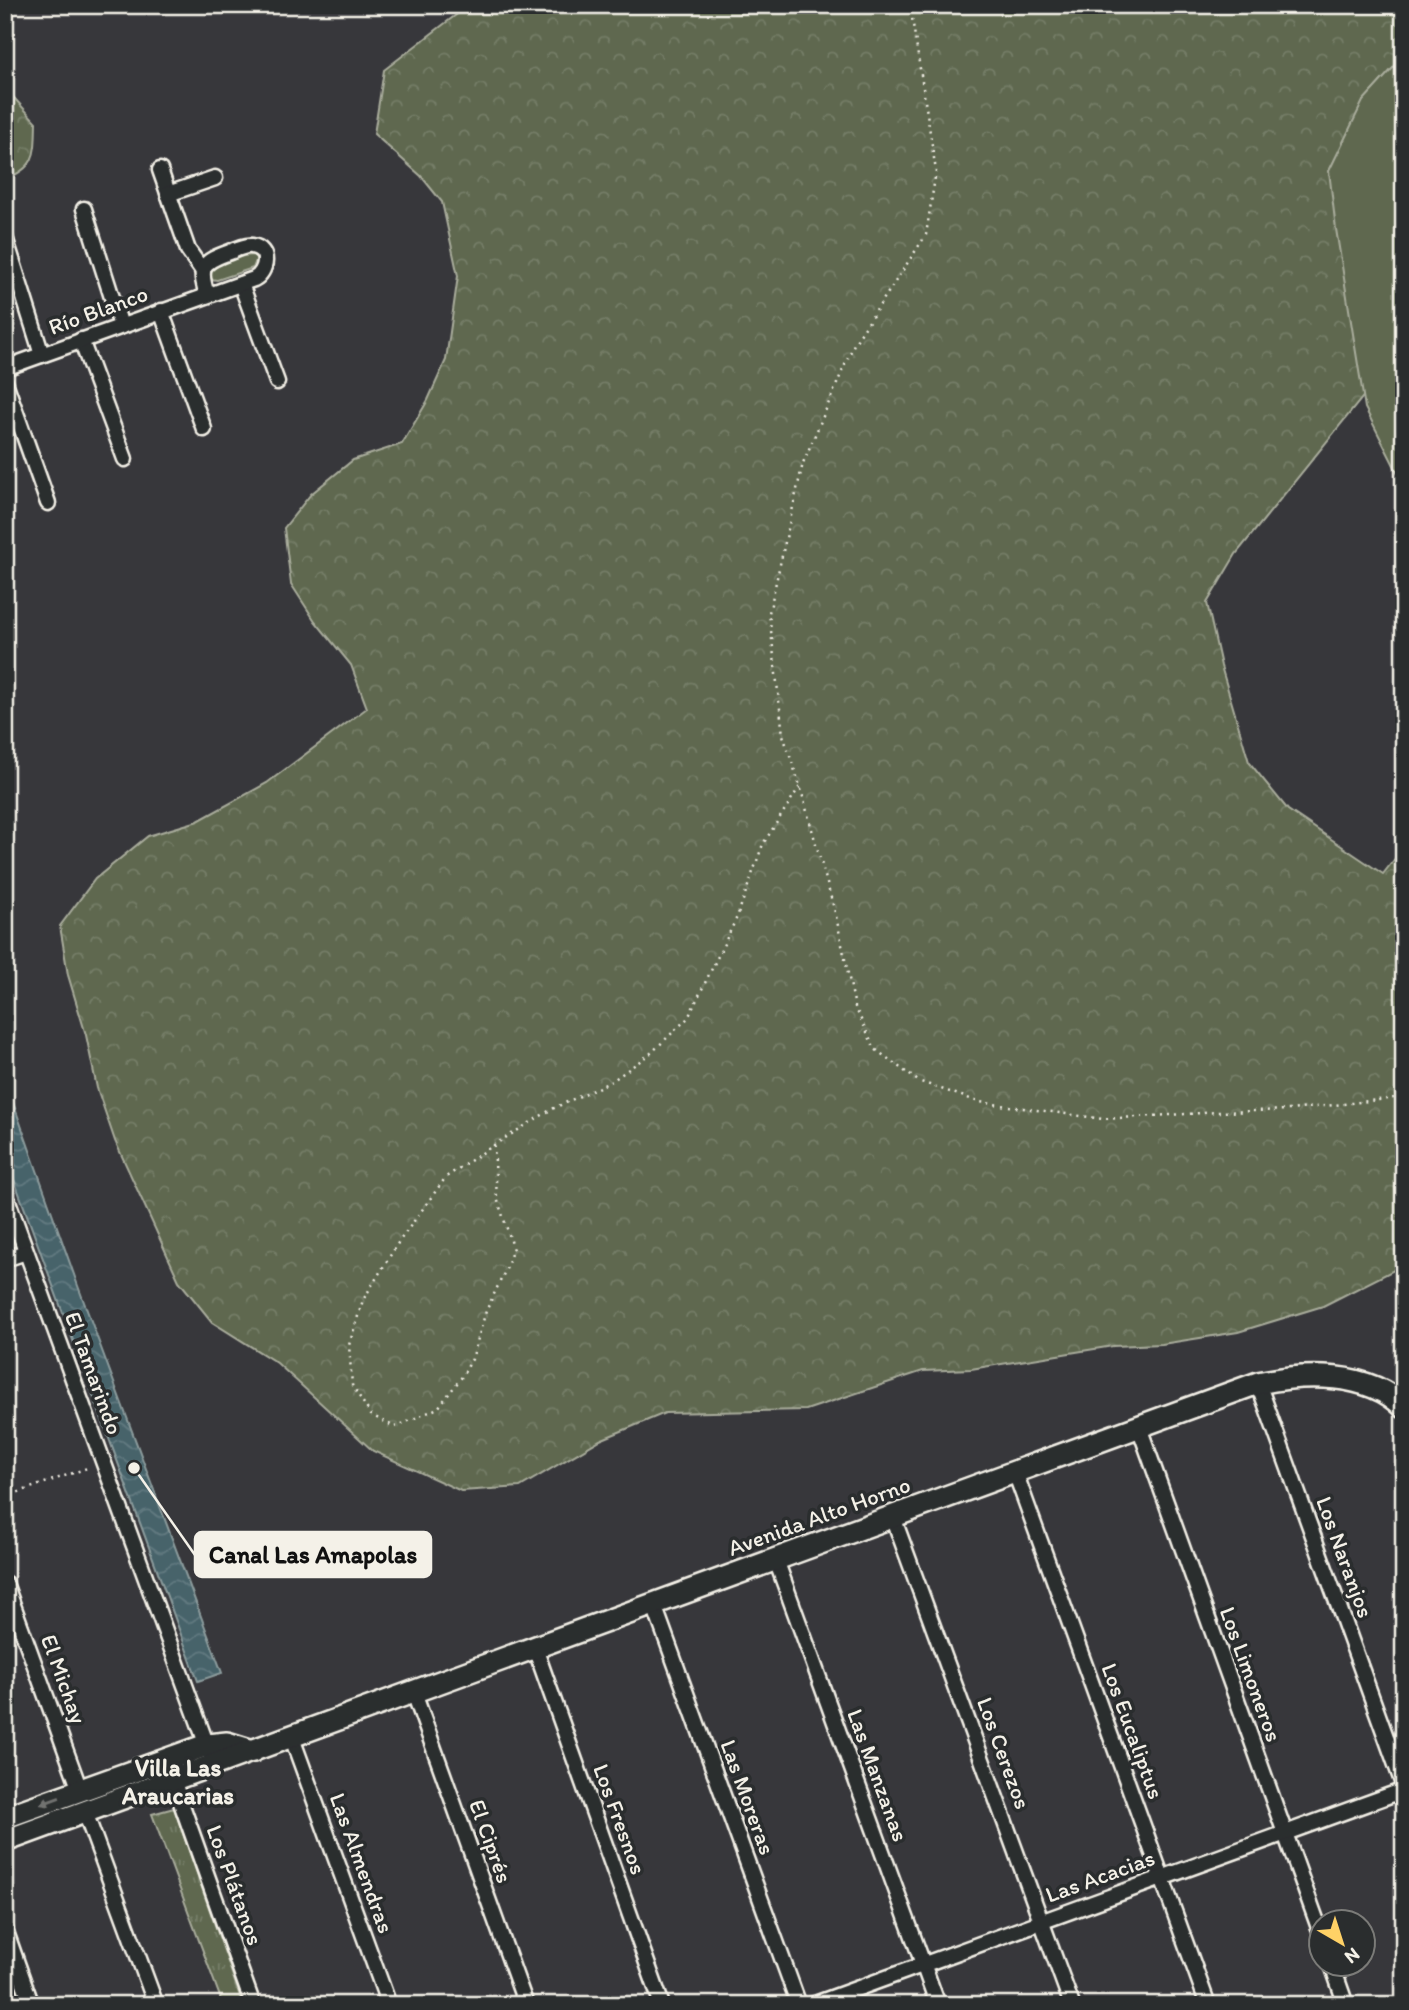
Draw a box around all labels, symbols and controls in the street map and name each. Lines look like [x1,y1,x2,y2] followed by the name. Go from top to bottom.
[44,279,152,341] street label: Río Blanco
[59,1308,129,1438] street label: El Tamarindo
[724,1470,914,1562] street label: Avenida Alto Horno
[1310,1493,1380,1621] street label: Los Naranjos
[195,1532,431,1577] callout: Canal Las Amapolas
[209,1540,417,1570] text: Canal Las Amapolas
[1214,1603,1288,1745] street label: Los Limoneros
[35,1630,93,1728] street label: El Michay
[1095,1659,1171,1803] street label: Los Eucaliptus
[971,1693,1037,1813] street label: Los Cerezos
[841,1705,915,1845] street label: Las Manzanas
[714,1736,782,1858] street label: Las Moreras
[121,1753,234,1810] district label: Villa Las Araucarias
[587,1760,653,1878] street label: Los Fresnos
[324,1789,400,1937] street label: Las Almendras
[463,1795,519,1887] street label: El Ciprés
[39,1796,60,1807] one-way arrow
[200,1821,270,1949] street label: Los Plátanos
[1041,1843,1159,1909] street label: Las Acacias
[1308,1909,1378,1979] north arrow
[1340,1943,1365,1969] text: N

